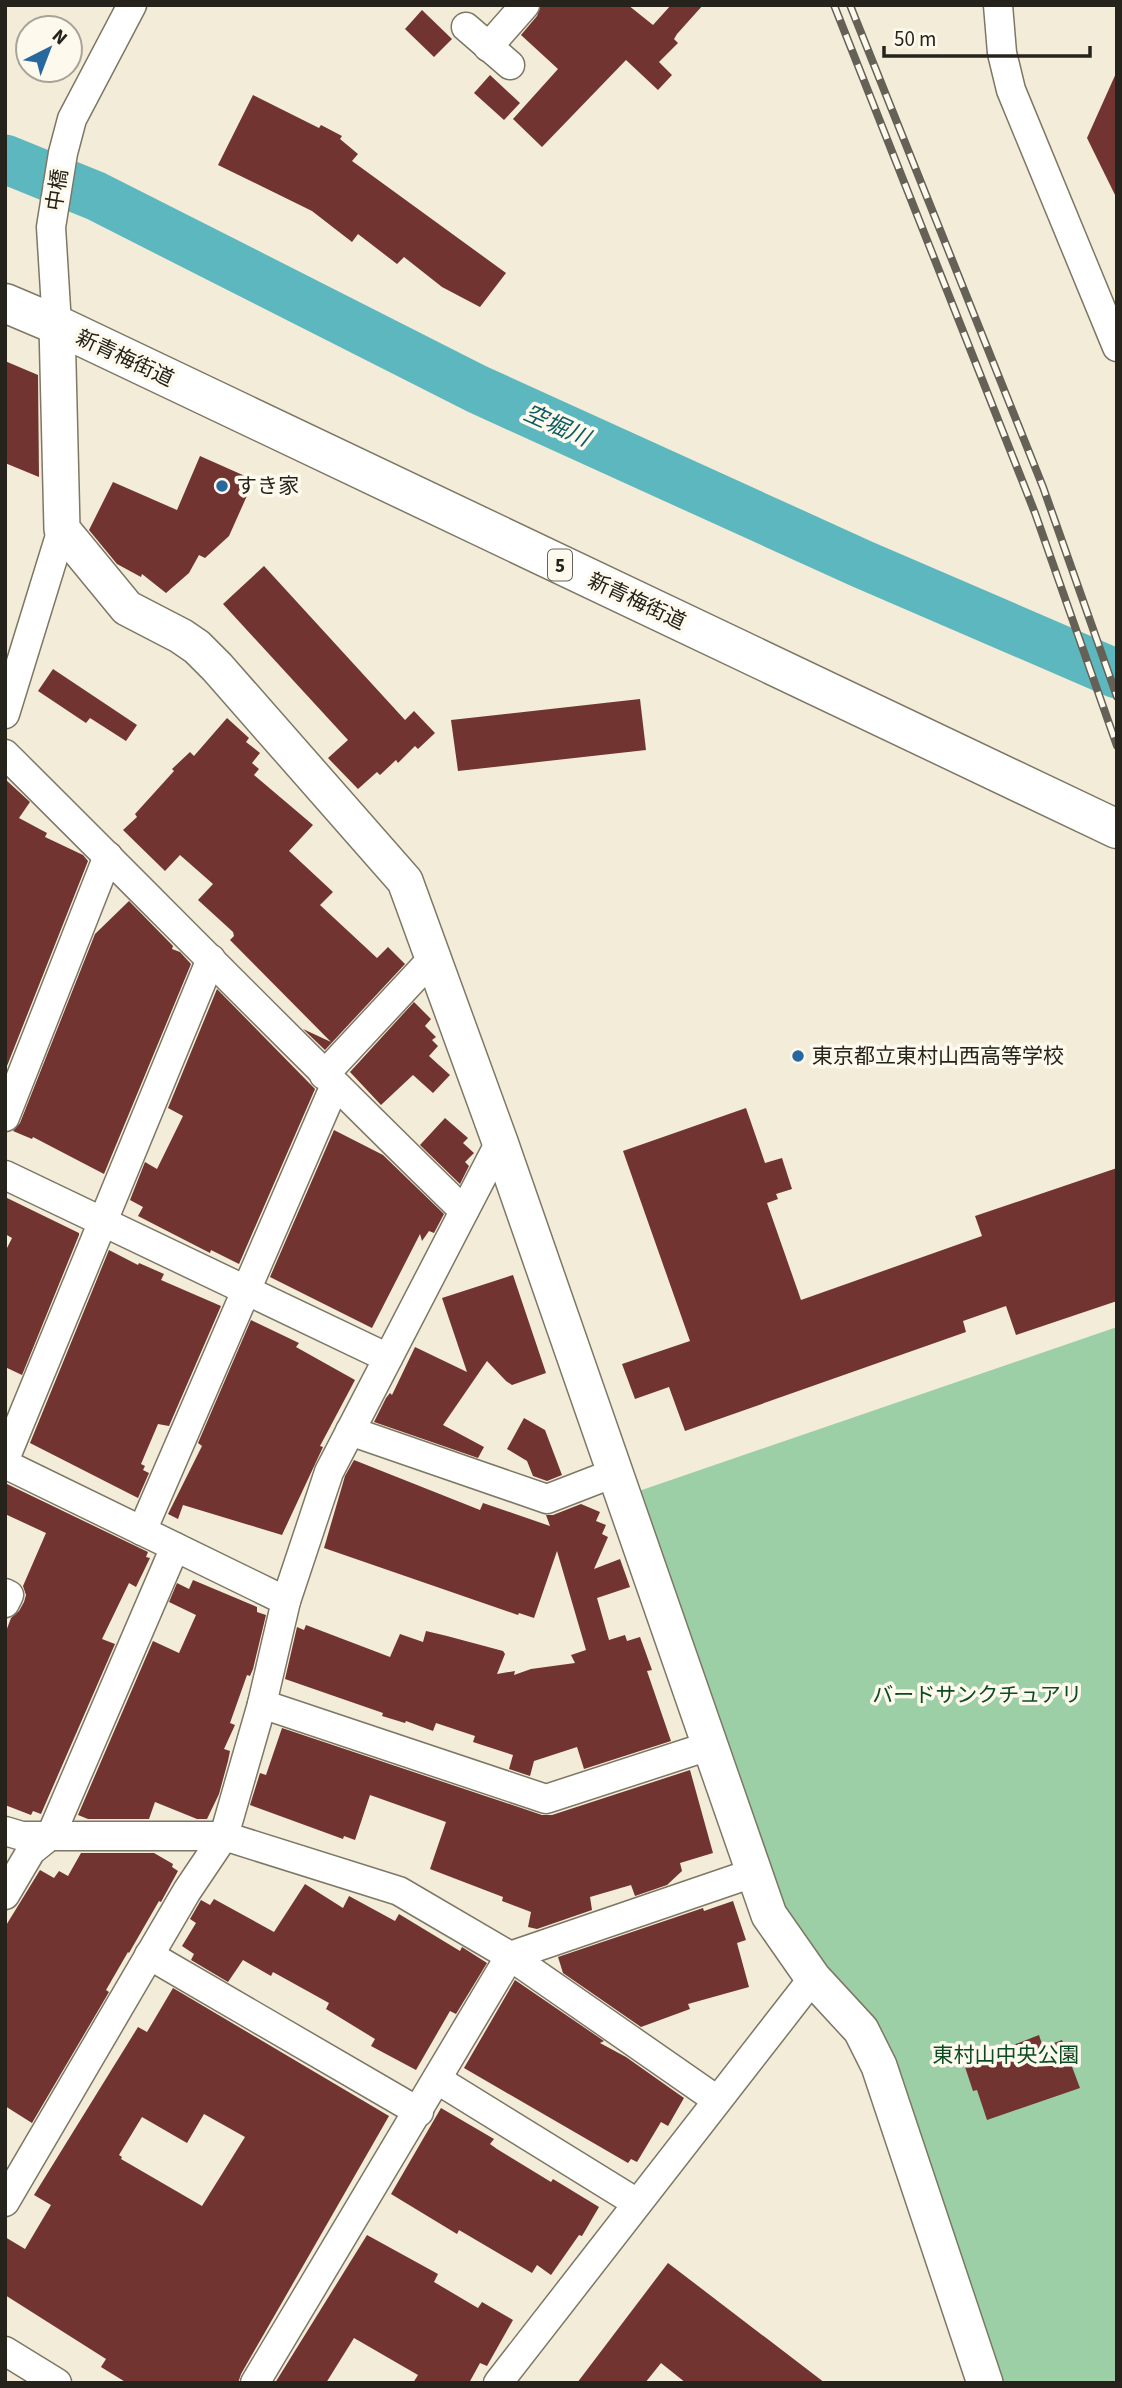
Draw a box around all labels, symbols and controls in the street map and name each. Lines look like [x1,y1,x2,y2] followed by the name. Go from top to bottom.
[14,14,84,84] north arrow
[884,14,1090,58] scale bar
[46,23,73,52] text: N
[894,24,936,54] text: 50 m
[39,167,75,213] street label: 中橋
[71,322,179,394] street label: 新青梅街道
[519,396,598,456] water label: 空堀川
[236,471,299,501] place label: すき家
[214,478,230,494] marker: すき家
[548,550,572,580] road number: 5
[583,565,691,637] street label: 新青梅街道
[812,1041,1064,1071] place label: 東京都立東村山西高等学校
[790,1048,806,1064] marker: 東京都立東村山西高等学校
[872,1680,1082,1710] park label: バードサンクチュアリ
[933,2040,1080,2070] park label: 東村山中央公園

